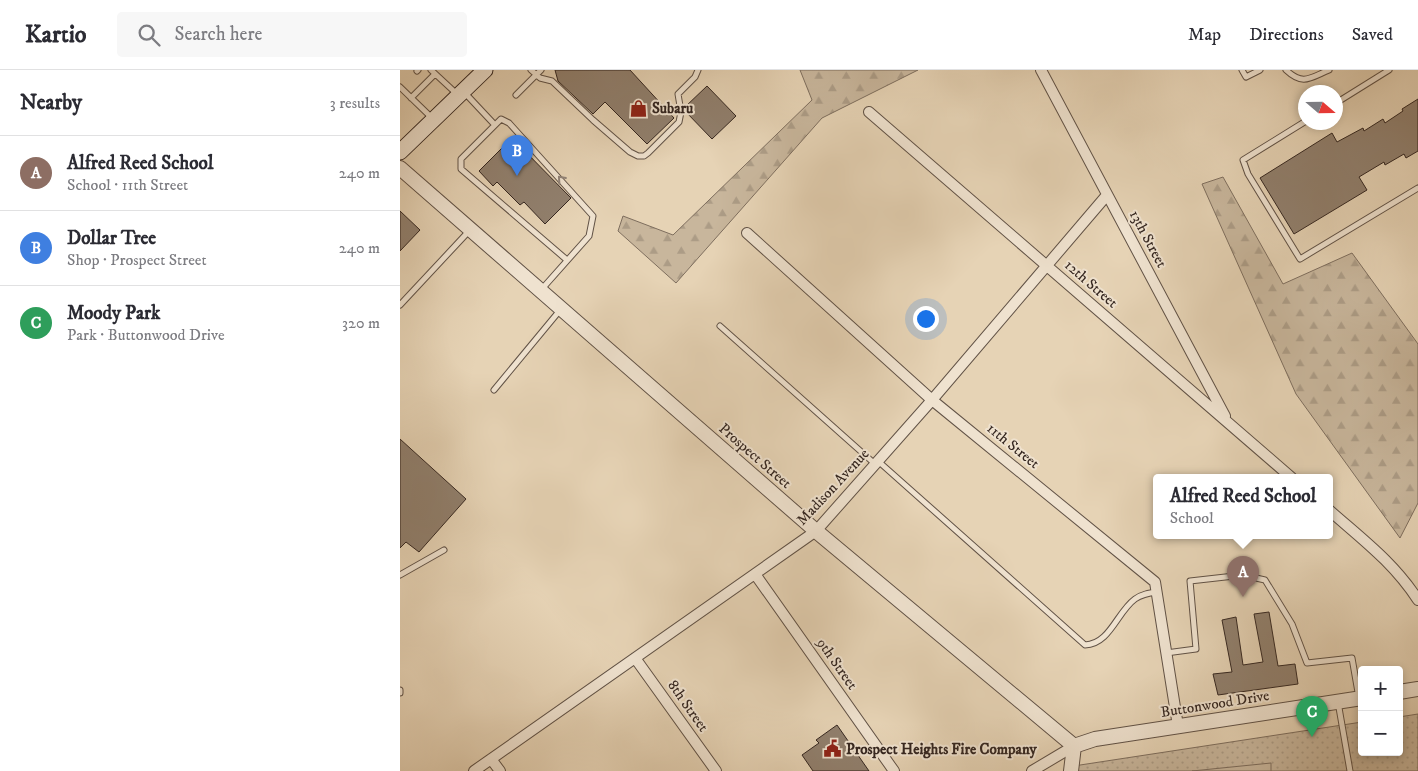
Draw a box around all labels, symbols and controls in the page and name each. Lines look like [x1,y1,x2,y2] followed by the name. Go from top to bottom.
[117,12,467,57] search box
[25,20,87,50] text: Kartio
[135,21,163,49] icon: search
[175,23,262,46] text: Search here
[1188,24,1221,46] text: Map
[1249,24,1324,46] text: Directions
[1352,24,1393,46] text: Saved
[1298,85,1343,130] north arrow
[20,90,82,116] text: Nearby
[330,93,380,113] text: 3 results
[628,98,648,118] shop icon: Subaru
[652,99,694,118] place label: Subaru
[501,135,533,176] pin: B
[67,152,213,175] text: Alfred Reed School
[31,163,41,183] text: A
[339,163,380,183] text: 240 m
[67,175,188,195] text: School · 11th Street
[558,176,567,185] one-way arrow
[1125,207,1171,271] street label: 13th Street
[67,227,156,250] text: Dollar Tree
[31,238,41,258] text: B
[339,238,380,258] text: 240 m
[67,250,207,270] text: Shop · Prospect Street
[1061,256,1122,312] street label: 12th Street
[67,302,161,325] text: Moody Park
[913,306,939,332] your location
[31,313,41,333] text: C
[342,313,380,333] text: 320 m
[67,325,225,345] text: Park · Buttonwood Drive
[715,419,795,493] street label: Prospect Street
[983,419,1043,473] street label: 11th Street
[793,445,873,529] street label: Madison Avenue
[1153,474,1333,539] popup
[1170,485,1316,508] text: Alfred Reed School
[1170,508,1214,528] text: School
[1227,556,1259,597] pin: A
[812,634,862,694] street label: 9th Street
[1358,666,1403,756] map controls
[1358,666,1403,711] button: +
[663,676,713,736] street label: 8th Street
[1159,686,1271,722] street label: Buttonwood Drive
[1296,696,1328,737] pin: C
[1358,711,1403,756] button: −
[822,739,842,759] public building icon: Prospect Heights Fire Company
[846,740,1038,759] place label: Prospect Heights Fire Company

